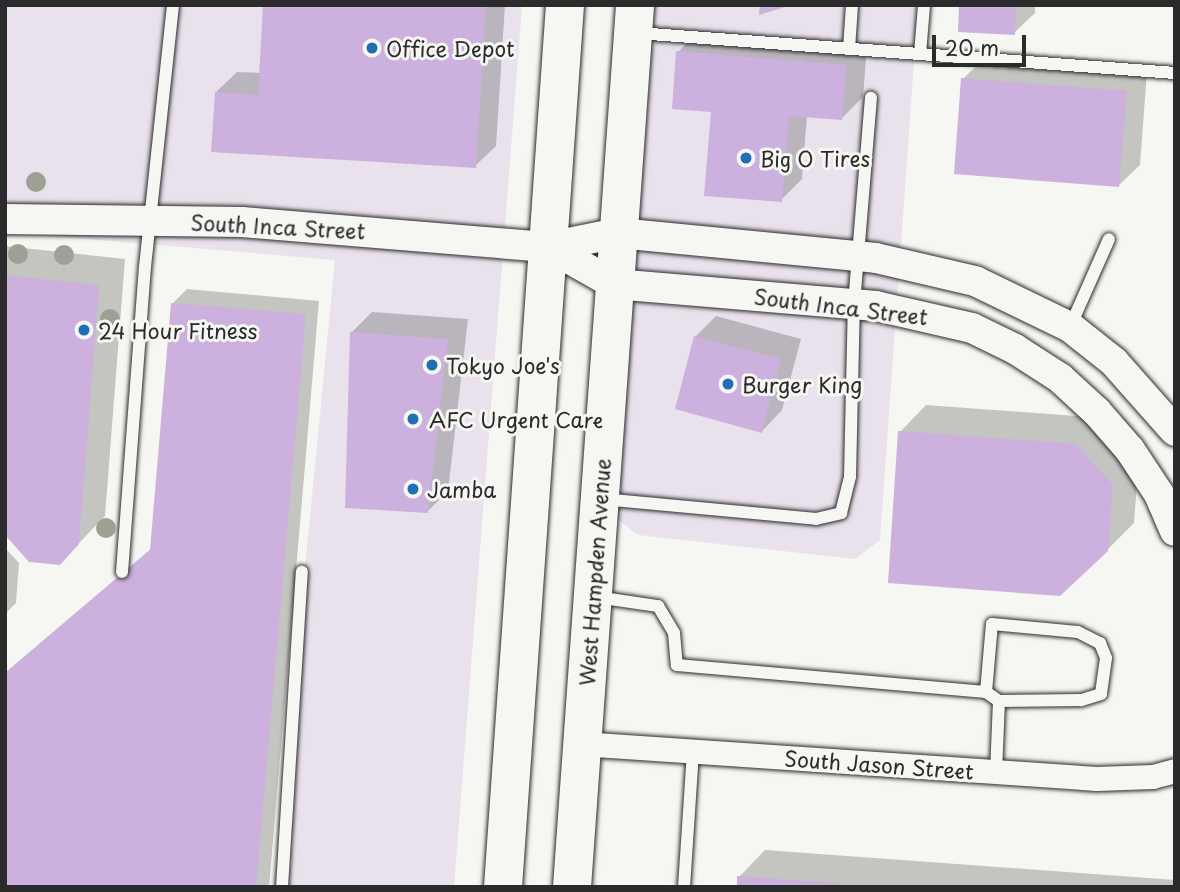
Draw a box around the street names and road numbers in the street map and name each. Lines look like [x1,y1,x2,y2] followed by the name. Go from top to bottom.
[189,209,367,243] street label: South Inca Street
[752,283,930,329] street label: South Inca Street
[573,456,615,688] street label: West Hampden Avenue
[782,745,976,783] street label: South Jason Street

